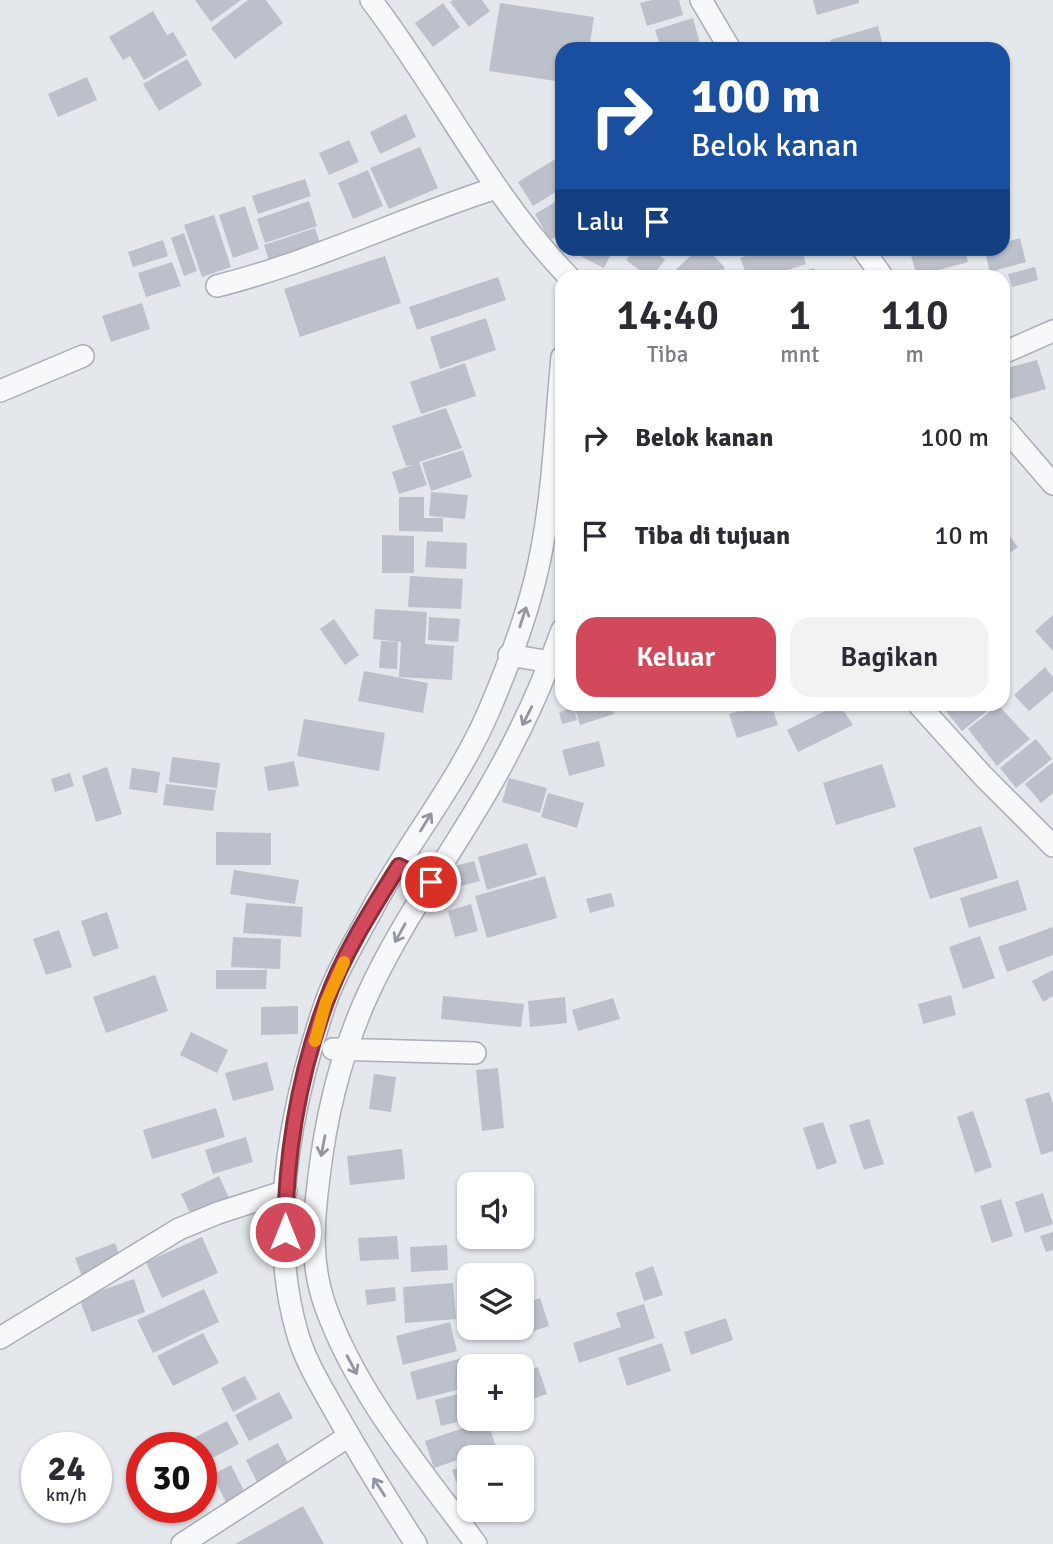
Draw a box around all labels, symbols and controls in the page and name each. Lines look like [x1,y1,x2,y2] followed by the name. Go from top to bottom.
[691,66,821,126] text: 100 m
[576,70,667,161] icon: right
[691,126,859,165] text: Belok kanan
[638,203,676,241] icon: arrive
[576,206,624,238] text: Lalu
[616,290,719,341] text: 14:40
[788,290,811,341] text: 1
[881,290,949,341] text: 110
[647,340,688,369] text: Tiba
[780,340,819,369] text: mnt
[905,340,924,369] text: m
[576,419,614,457] icon: right
[635,422,773,454] text: Belok kanan
[920,422,989,454] text: 100 m
[576,517,614,555] icon: arrive
[635,520,790,552] text: Tiba di tujuan
[934,520,989,552] text: 10 m
[518,607,530,629] one-way arrow
[576,617,776,697] button: Keluar
[790,617,989,697] button: Bagikan
[519,705,533,726] one-way arrow
[420,813,434,833] one-way arrow
[401,852,461,912] pin
[412,863,450,901] icon: arrive
[392,922,406,943] one-way arrow
[316,1134,330,1157] one-way arrow
[457,1172,534,1522] map controls
[457,1172,534,1249] button: sound
[248,1195,322,1269] position arrow
[457,1263,534,1340] button: layers
[457,1354,534,1431] button: +
[345,1355,359,1375] one-way arrow
[126,1432,217,1523] speed limit sign: 30
[457,1445,534,1522] button: −
[48,1447,85,1490] text: 24
[372,1477,386,1497] one-way arrow
[46,1484,87,1506] text: km/h

